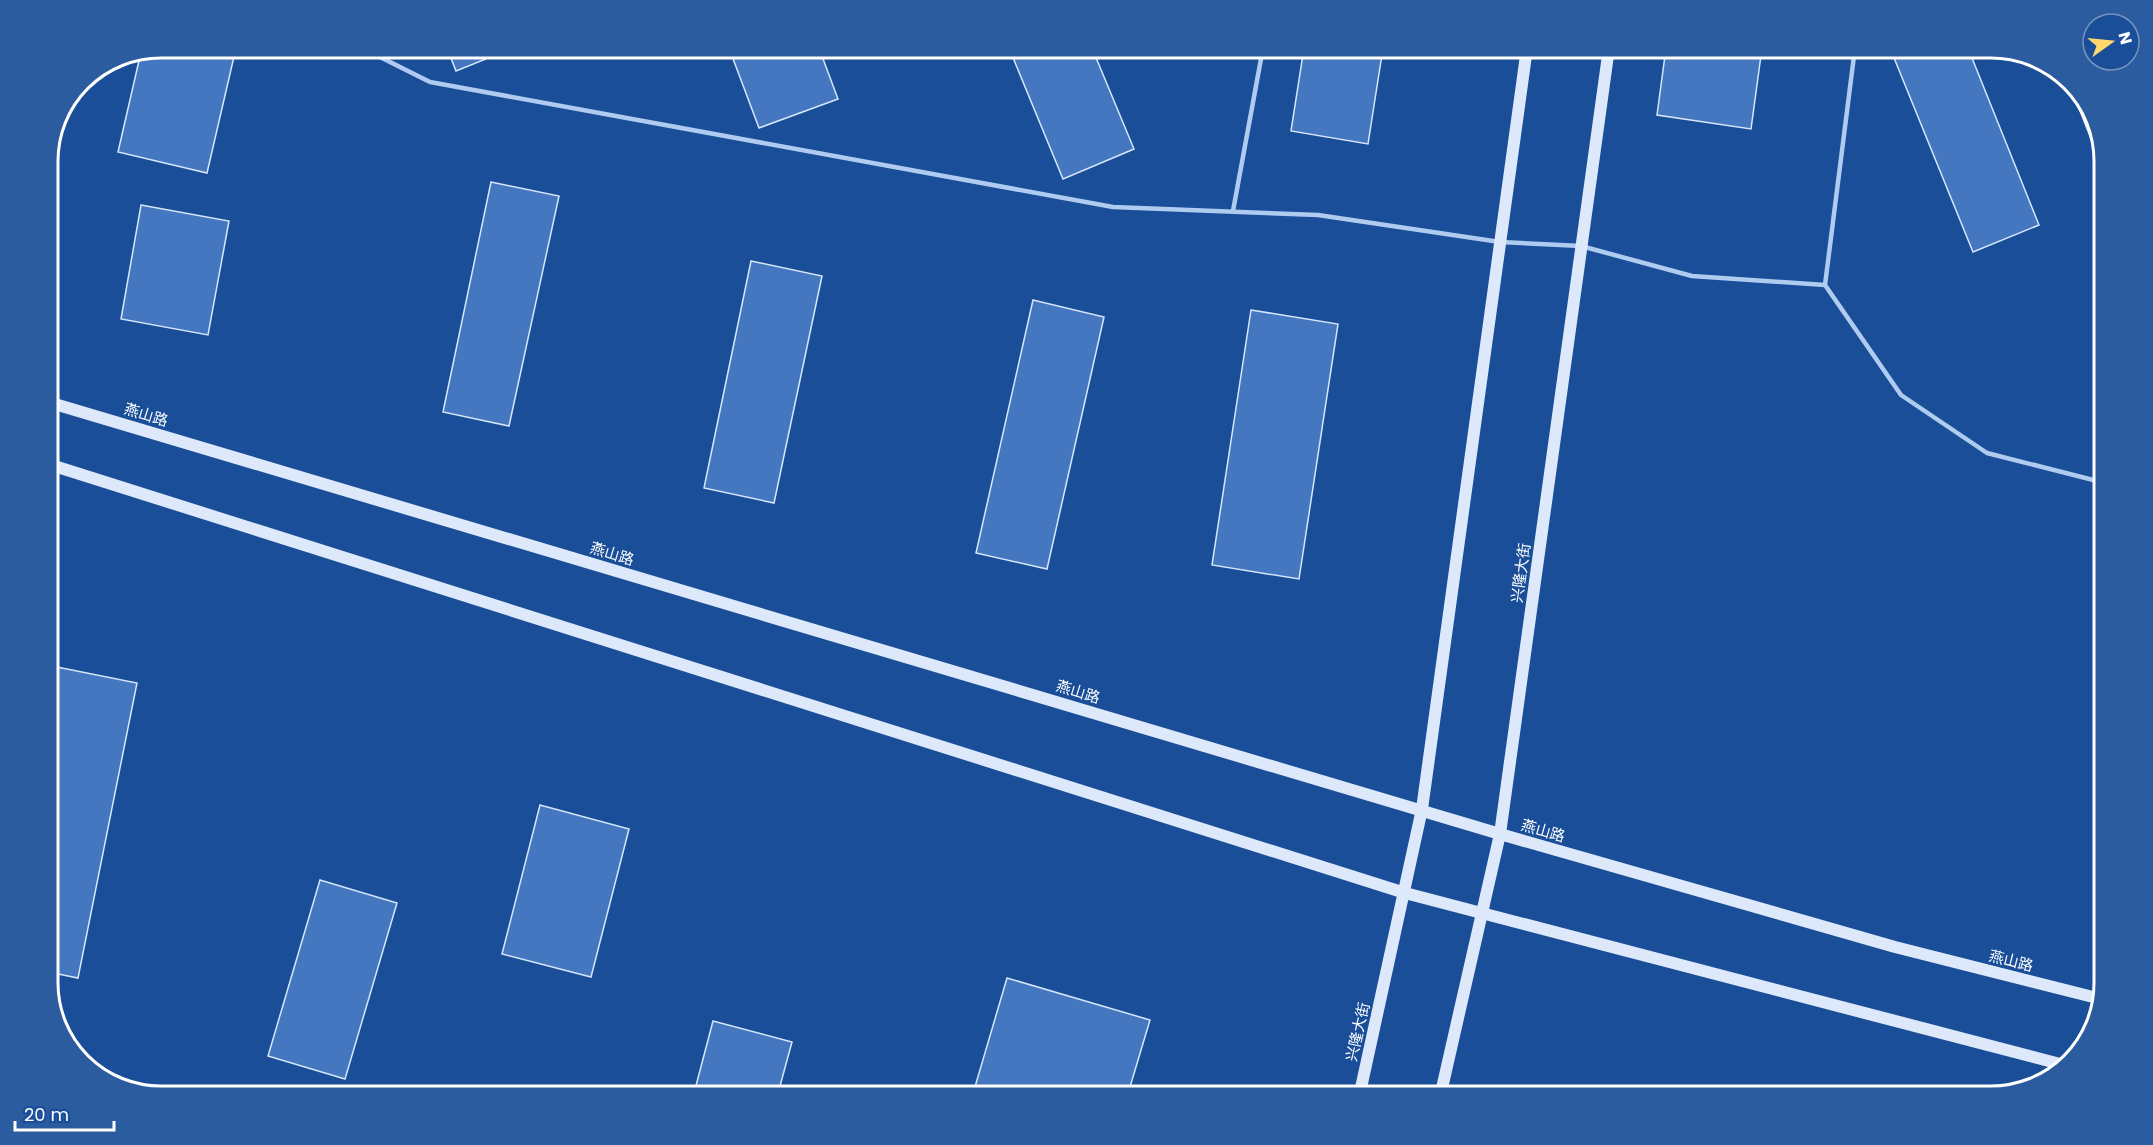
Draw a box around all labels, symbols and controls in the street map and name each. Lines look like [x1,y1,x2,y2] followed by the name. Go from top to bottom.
[2081,12,2141,72] north arrow
[2112,29,2138,47] text: N
[122,398,171,431] street label: 燕山路
[588,537,637,570] street label: 燕山路
[1506,542,1535,604] street label: 兴隆大街
[1054,675,1103,708] street label: 燕山路
[1519,814,1568,847] street label: 燕山路
[1987,945,2036,976] street label: 燕山路
[1341,1000,1374,1063] street label: 兴隆大街
[15,1094,114,1132] scale bar
[24,1102,69,1127] text: 20 m

